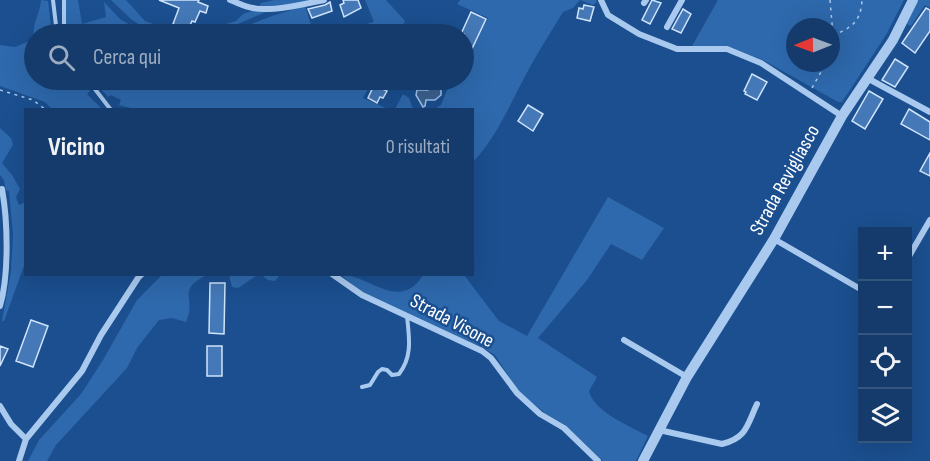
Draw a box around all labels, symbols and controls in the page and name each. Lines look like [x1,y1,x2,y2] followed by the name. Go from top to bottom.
[786,18,840,72] north arrow
[24,24,474,90] search box
[45,41,78,74] icon: search
[93,44,161,71] text: Cerca qui
[745,121,825,239] street label: Strada Revigliasco
[48,132,105,163] text: Vicino
[386,135,450,159] text: 0 risultati
[858,227,912,443] map controls
[858,227,912,281] button: +
[858,281,912,335] button: −
[406,289,498,353] street label: Strada Visone
[858,335,912,389] button: locate
[858,389,912,443] button: layers

